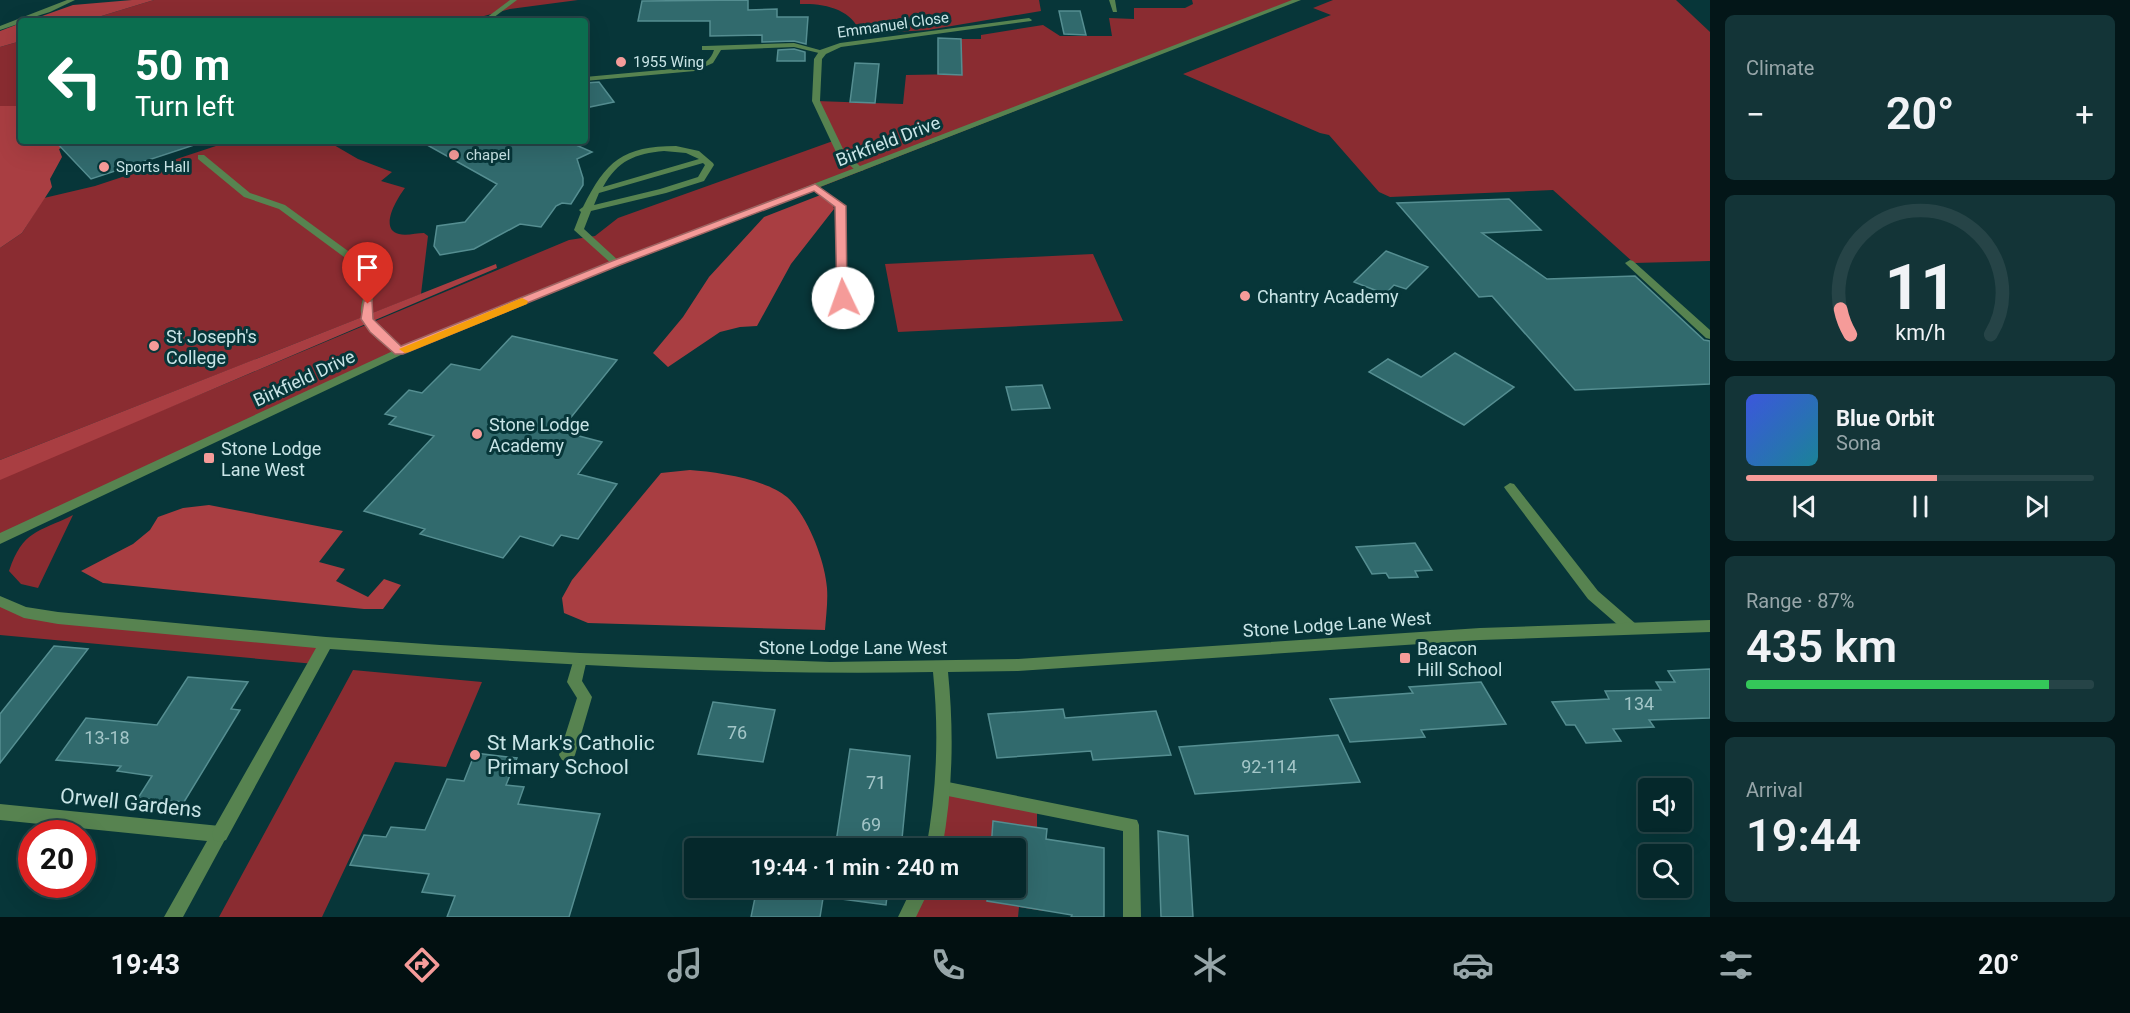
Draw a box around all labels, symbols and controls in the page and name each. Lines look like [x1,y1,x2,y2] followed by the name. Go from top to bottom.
[836,8,950,42] street label: Emmanuel Close
[135,41,230,90] text: 50 m
[36,42,114,120] icon: left
[633,53,704,71] place label: 1955 Wing
[614,55,628,69] marker: 1955 Wing
[1746,56,1814,80] text: Climate
[1886,87,1954,140] text: 20°
[135,91,235,123] text: Turn left
[1746,95,1765,134] text: −
[2075,95,2094,134] text: +
[833,112,943,170] street label: Birkfield Drive
[466,146,510,164] place label: chapel
[447,148,461,162] marker: chapel
[116,158,190,176] place label: Sports Hall
[97,160,111,174] marker: Sports Hall
[342,242,393,304] pin
[351,251,384,284] icon: arrive
[1884,251,1956,324] text: 11
[811,266,875,330] position arrow
[1257,286,1399,307] place label: Chantry Academy
[1238,289,1252,303] marker: Chantry Academy
[1895,321,1945,346] text: km/h
[166,326,257,368] place label: St Joseph's College
[147,339,161,353] marker: St Joseph's College
[250,345,358,411] street label: Birkfield Drive
[1836,406,1934,431] text: Blue Orbit
[489,414,589,456] place label: Stone Lodge Academy
[470,427,484,441] marker: Stone Lodge Academy
[1836,431,1881,455] text: Sona
[221,438,321,480] place label: Stone Lodge Lane West
[202,451,216,465] marker: Stone Lodge Lane West
[1788,490,1821,523] icon: previous
[1904,490,1937,523] icon: pause
[2020,490,2053,523] icon: next
[1746,589,1854,613] text: Range · 87%
[1242,607,1432,641] street label: Stone Lodge Lane West
[1746,620,1897,673] text: 435 km
[759,637,947,658] street label: Stone Lodge Lane West
[1417,638,1502,680] place label: Beacon Hill School
[1398,651,1412,665] marker: Beacon Hill School
[1624,693,1654,714] house number: 134
[727,722,747,743] house number: 76
[84,727,130,748] house number: 13-18
[487,731,655,779] place label: St Mark's Catholic Primary School
[468,748,482,762] marker: St Mark's Catholic Primary School
[1241,756,1297,777] house number: 92-114
[866,772,886,793] house number: 71
[1638,778,1692,898] map controls
[1638,778,1692,832] button: sound
[1746,778,1803,802] text: Arrival
[59,784,203,822] street label: Orwell Gardens
[1746,809,1861,862] text: 19:44
[861,814,881,835] house number: 69
[18,820,96,898] speed limit sign: 20
[1638,844,1692,898] button: search
[751,855,959,880] text: 19:44 · 1 min · 240 m
[401,944,443,986] icon: directions
[664,944,706,986] icon: music
[927,944,969,986] icon: phone
[1189,944,1231,986] icon: climate
[1452,944,1494,986] icon: car
[1715,944,1757,986] icon: filters
[110,949,180,981] text: 19:43
[1978,949,2020,981] text: 20°

